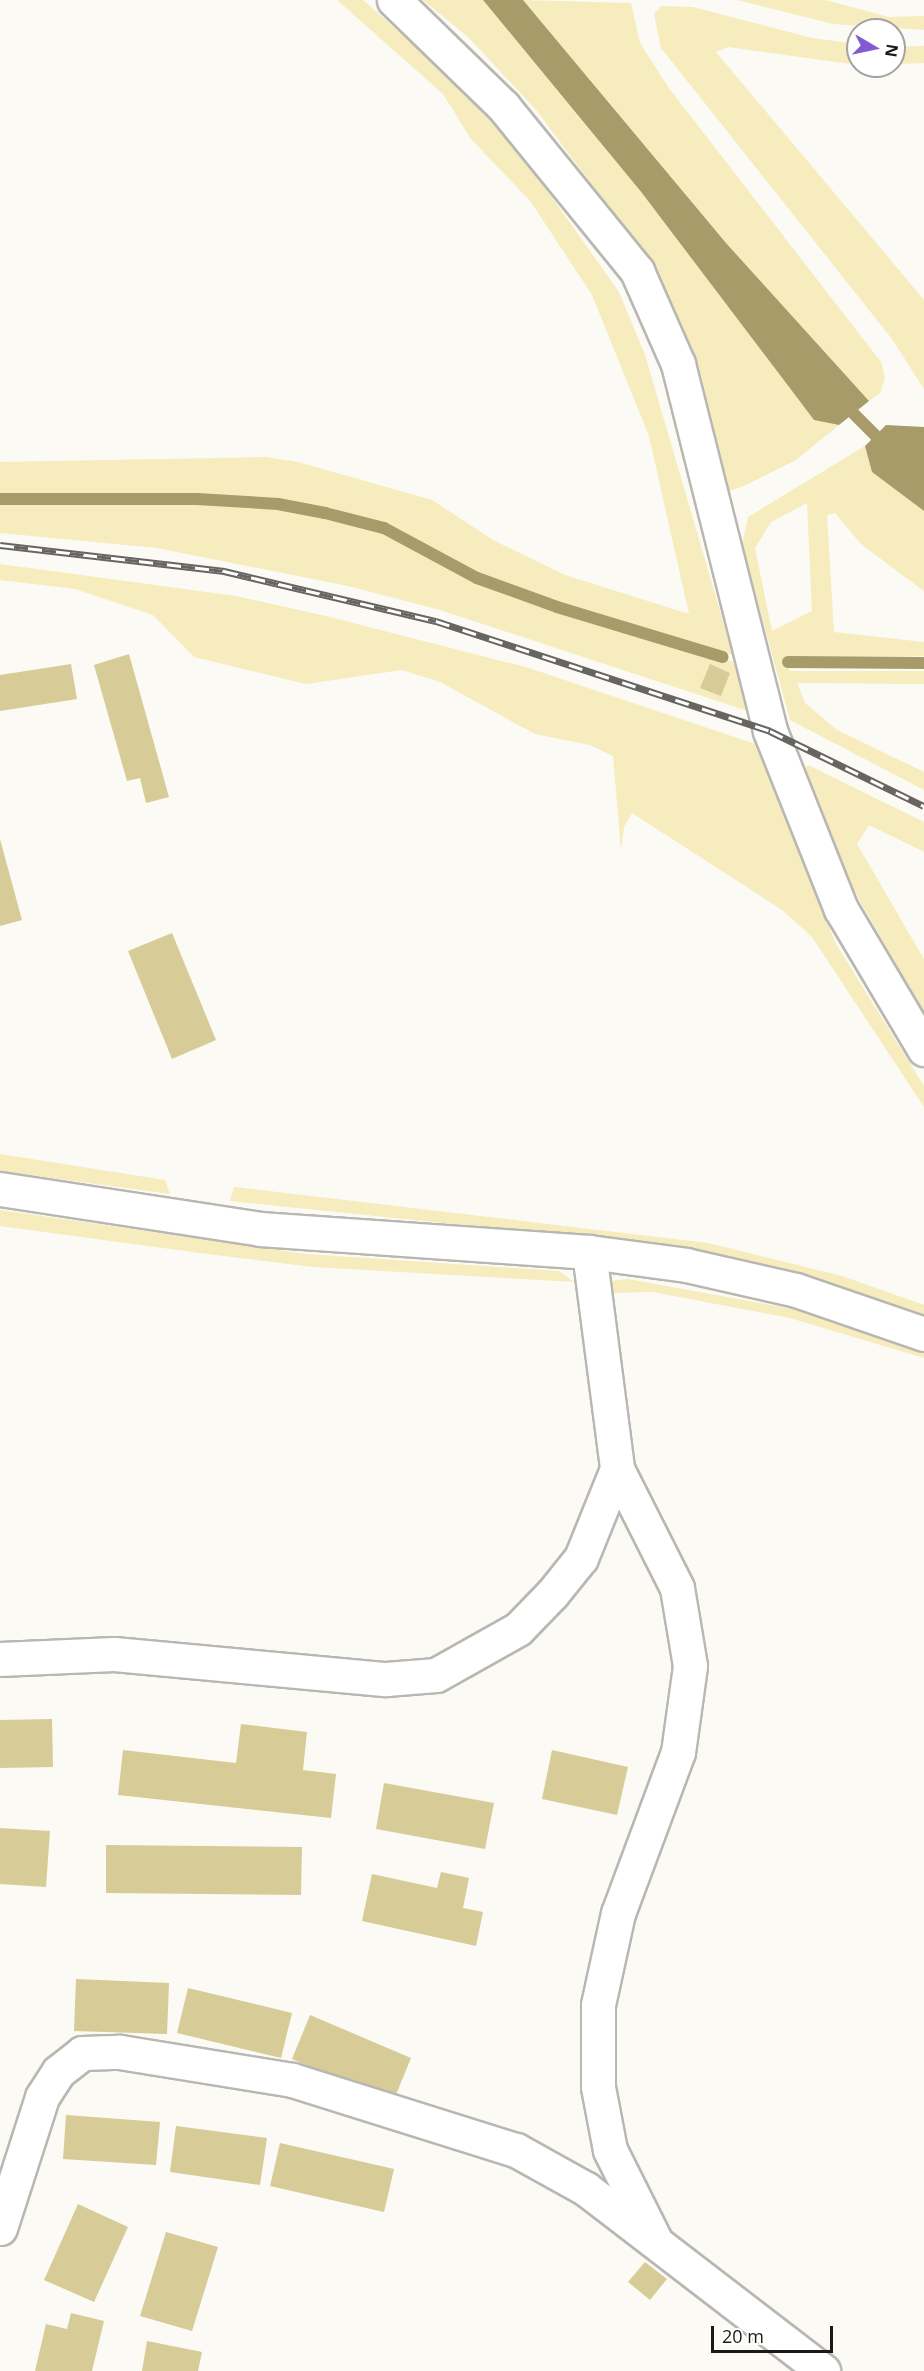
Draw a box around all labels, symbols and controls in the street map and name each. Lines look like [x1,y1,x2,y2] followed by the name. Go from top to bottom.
[846,18,906,78] north arrow
[880,42,904,59] text: N
[714,2314,836,2352] scale bar
[722,2324,764,2348] text: 20 m

